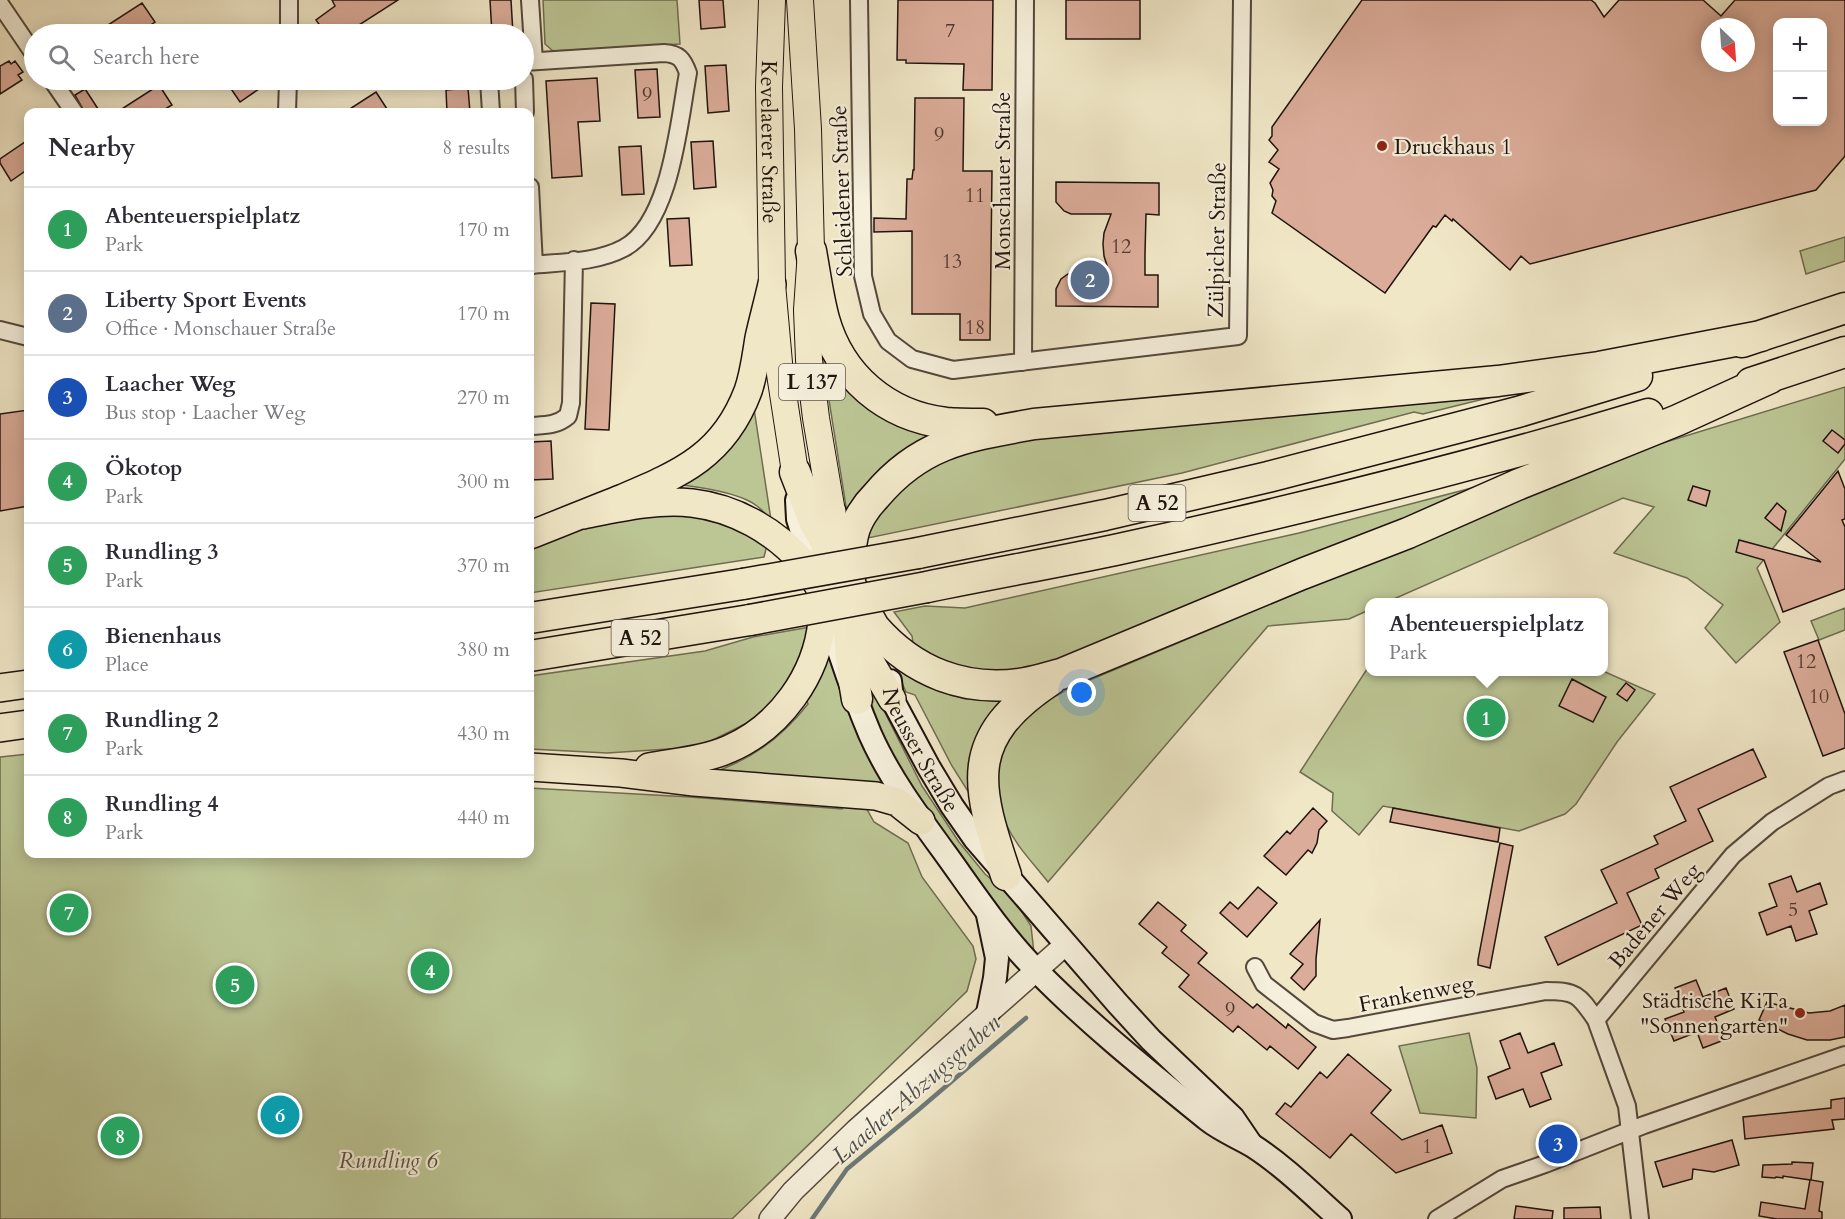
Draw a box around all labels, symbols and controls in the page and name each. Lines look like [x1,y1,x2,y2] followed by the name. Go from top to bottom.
[945,17,955,44] house number: 7
[1701,18,1755,72] north arrow
[1773,18,1827,126] map controls
[1773,18,1827,72] button: +
[24,24,534,90] search box
[45,41,78,74] icon: search
[93,42,200,72] text: Search here
[753,60,785,224] street label: Kevelaerer Straße
[1773,72,1827,126] button: −
[642,81,652,108] house number: 9
[988,92,1018,270] street label: Monschauer Straße
[824,105,860,277] street label: Schleidener Straße
[934,121,944,148] house number: 9
[48,130,136,165] text: Nearby
[1394,132,1512,162] place label: Druckhaus 1
[442,134,510,161] text: 8 results
[1375,139,1389,153] marker: Druckhaus 1
[1201,162,1233,318] street label: Zülpicher Straße
[965,182,985,209] house number: 11
[105,201,300,231] text: Abenteuerspielplatz
[62,216,73,243] text: 1
[457,216,510,243] text: 170 m
[105,231,143,258] text: Park
[1111,233,1131,260] house number: 12
[942,248,962,275] house number: 13
[1070,258,1110,302] pin: 2
[105,285,307,315] text: Liberty Sport Events
[62,300,73,327] text: 2
[457,300,510,327] text: 170 m
[965,314,985,341] house number: 18
[105,315,336,342] text: Office · Monschauer Straße
[779,364,845,400] road number: L 137
[105,369,235,399] text: Laacher Weg
[62,384,73,411] text: 3
[457,384,510,411] text: 270 m
[105,399,306,426] text: Bus stop · Laacher Weg
[105,453,182,483] text: Ökotop
[62,468,73,495] text: 4
[457,468,510,495] text: 300 m
[105,483,143,510] text: Park
[1128,485,1186,521] road number: A 52
[105,537,219,567] text: Rundling 3
[62,552,73,579] text: 5
[457,552,510,579] text: 370 m
[105,567,143,594] text: Park
[1365,598,1608,676] popup
[1389,609,1584,639] text: Abenteuerspielplatz
[612,620,668,656] road number: A 52
[105,621,221,651] text: Bienenhaus
[62,636,73,663] text: 6
[457,636,510,663] text: 380 m
[1389,639,1427,666] text: Park
[1796,648,1816,675] house number: 12
[105,651,149,678] text: Place
[1067,678,1096,707] your location
[1809,683,1829,710] house number: 10
[875,686,966,818] street label: Neusser Straße
[1466,696,1506,740] pin: 1
[105,705,219,735] text: Rundling 2
[62,720,73,747] text: 7
[457,720,510,747] text: 430 m
[105,735,143,762] text: Park
[105,789,219,819] text: Rundling 4
[62,804,73,831] text: 8
[457,804,510,831] text: 440 m
[105,819,143,846] text: Park
[1602,856,1708,975] street label: Badener Weg
[50,890,88,936] pin: 7
[1788,896,1798,923] house number: 5
[410,948,450,994] pin: 4
[216,962,254,1008] pin: 5
[1356,968,1477,1020] street label: Frankenweg
[1640,986,1788,1041] place label: Städtische KiTa "Sonnengarten"
[1225,996,1235,1023] house number: 9
[1793,1006,1807,1020] marker: Städtische KiTa "Sonnengarten"
[825,1007,1008,1172] water label: Laacher Abzugsgraben
[260,1092,300,1138] pin: 6
[100,1114,140,1158] pin: 8
[1538,1122,1578,1166] pin: 3
[1422,1133,1432,1160] house number: 1
[339,1146,439,1176] park label: Rundling 6

